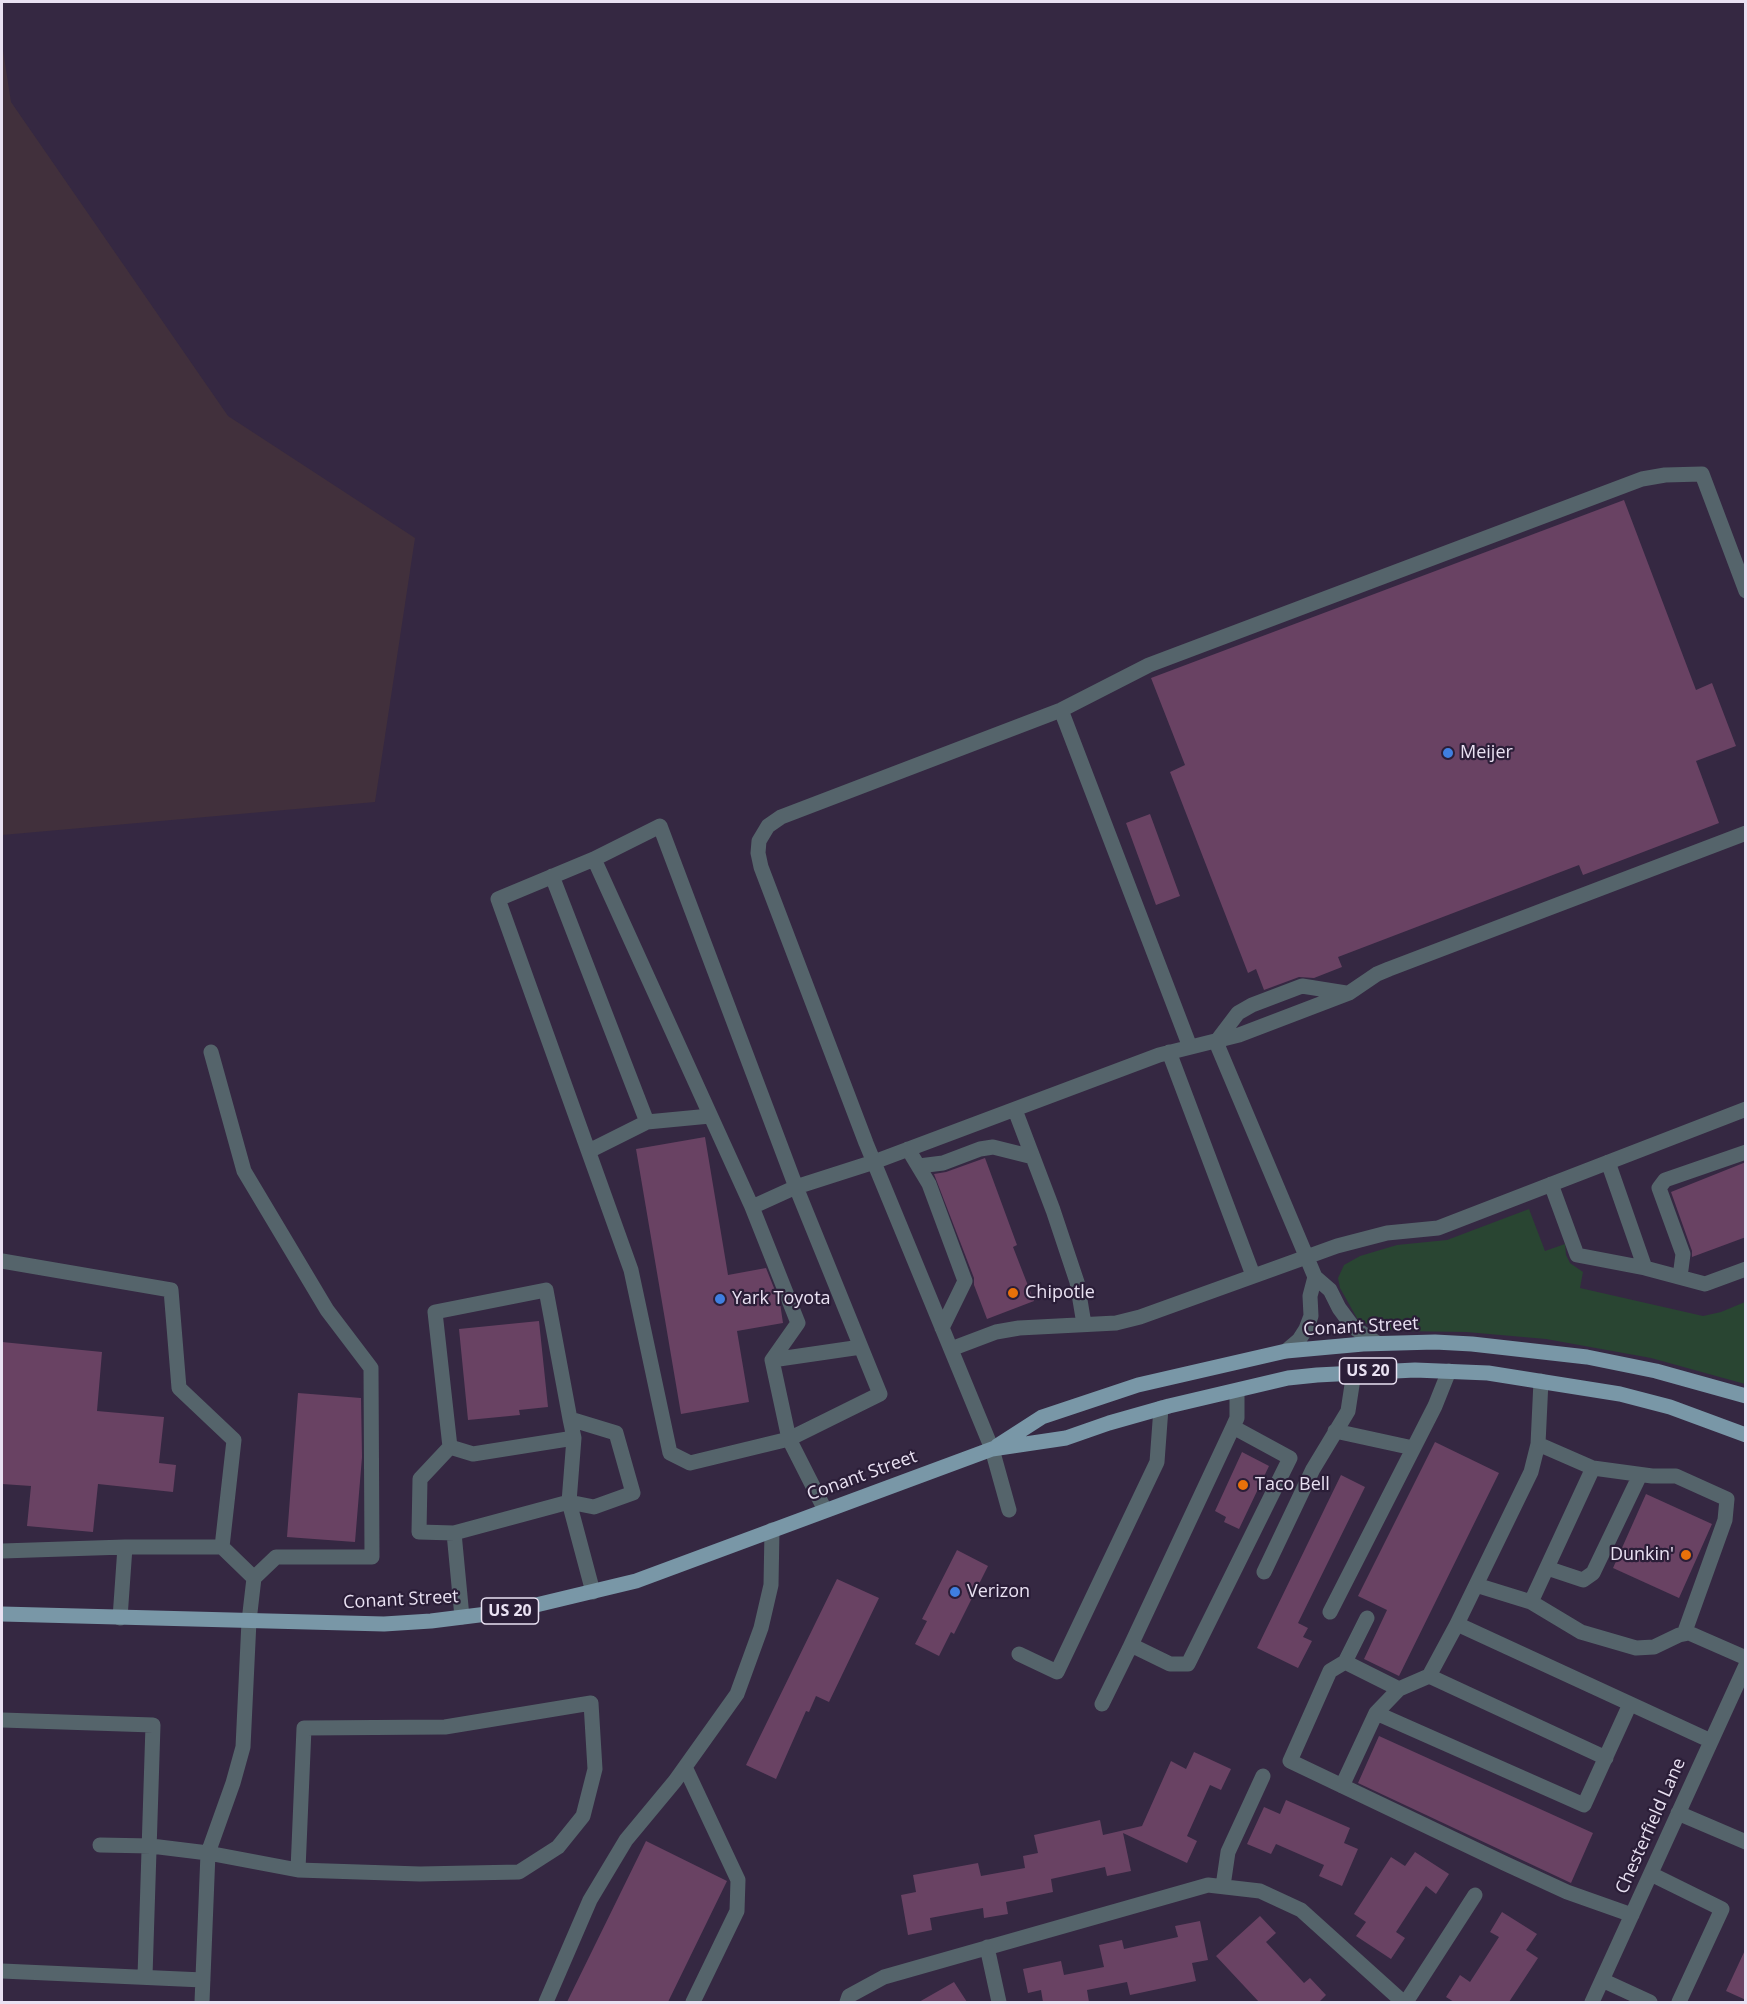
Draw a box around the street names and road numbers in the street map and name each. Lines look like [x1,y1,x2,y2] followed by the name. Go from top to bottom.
[1303,1313,1419,1341] street label: Conant Street
[1340,1358,1396,1384] road number: US 20
[804,1446,920,1506] street label: Conant Street
[343,1586,459,1614] street label: Conant Street
[482,1598,538,1624] road number: US 20
[1611,1755,1691,1897] street label: Chesterfield Lane

